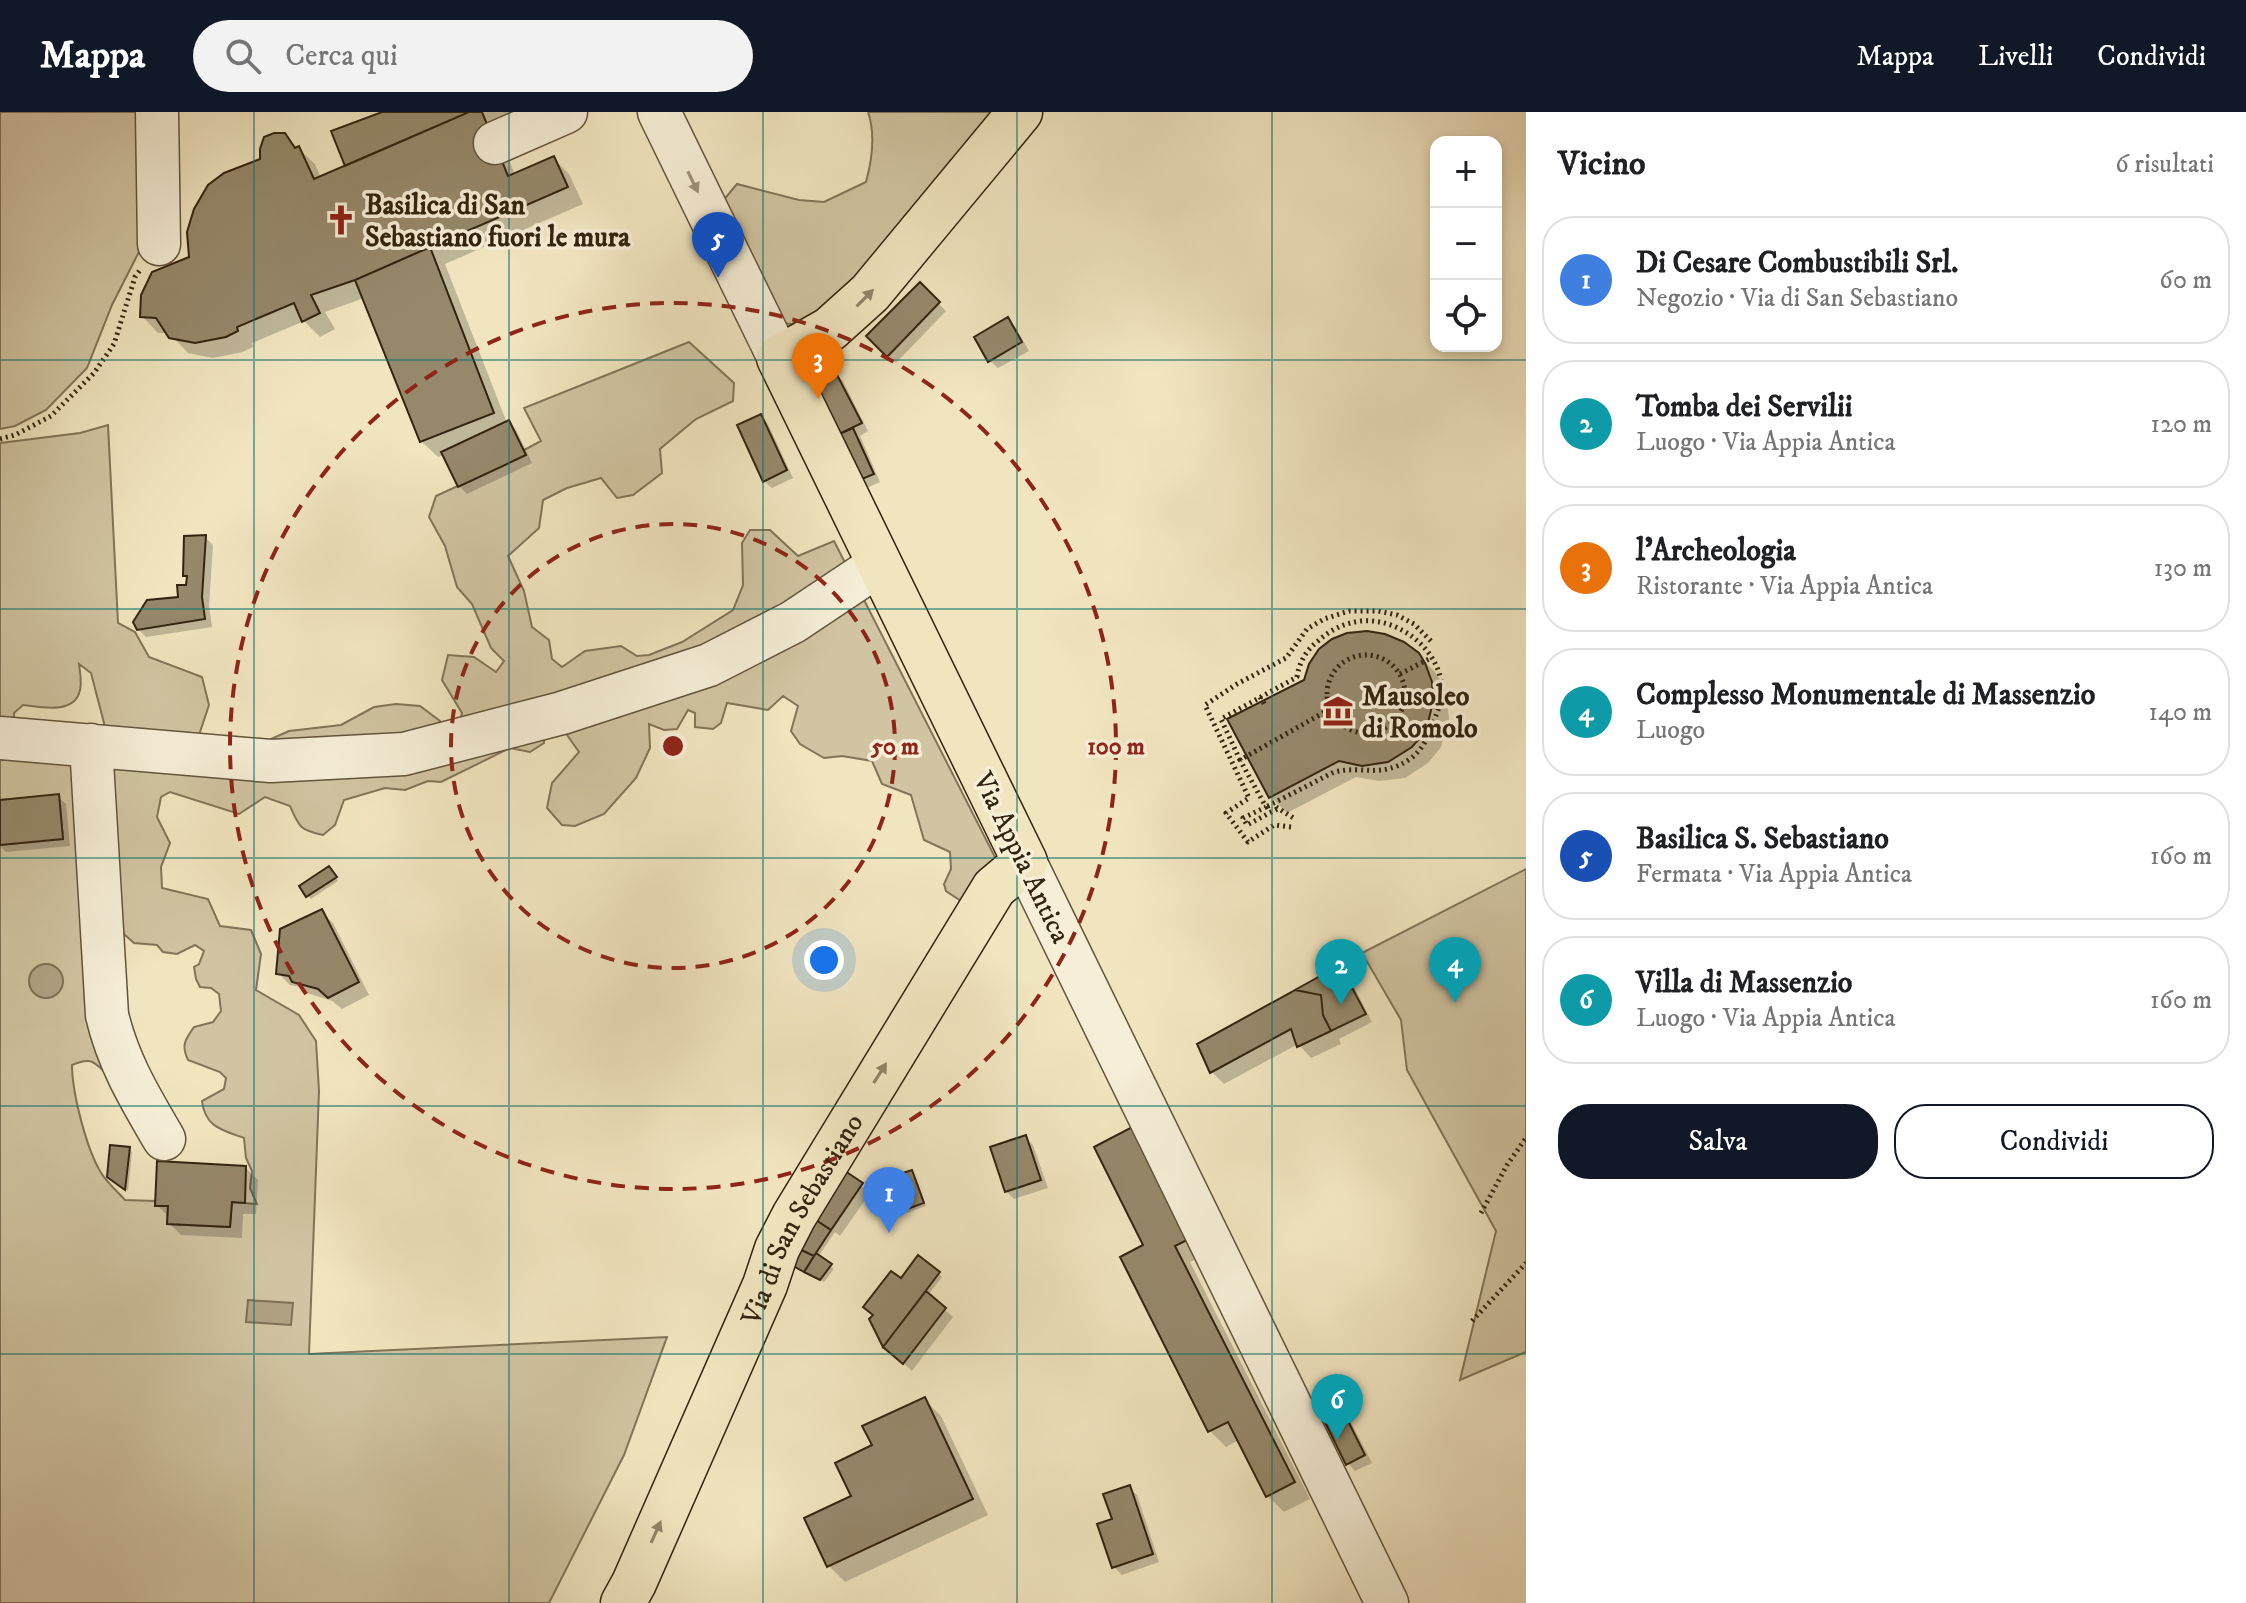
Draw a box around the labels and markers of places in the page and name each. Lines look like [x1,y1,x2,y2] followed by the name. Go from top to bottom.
[365,188,631,255] place label: Basilica di San Sebastiano fuori le mura
[324,203,358,237] church icon: Basilica di San Sebastiano fuori le mura
[692,212,744,278] pin: 5
[792,333,844,399] pin: 3
[1362,679,1478,746] place label: Mausoleo di Romolo
[1321,694,1355,728] museum icon: Mausoleo di Romolo
[659,732,687,760] centre of rings
[1429,937,1481,1003] pin: 4
[1315,939,1367,1005] pin: 2
[863,1167,915,1233] pin: 1
[1311,1374,1363,1440] pin: 6

